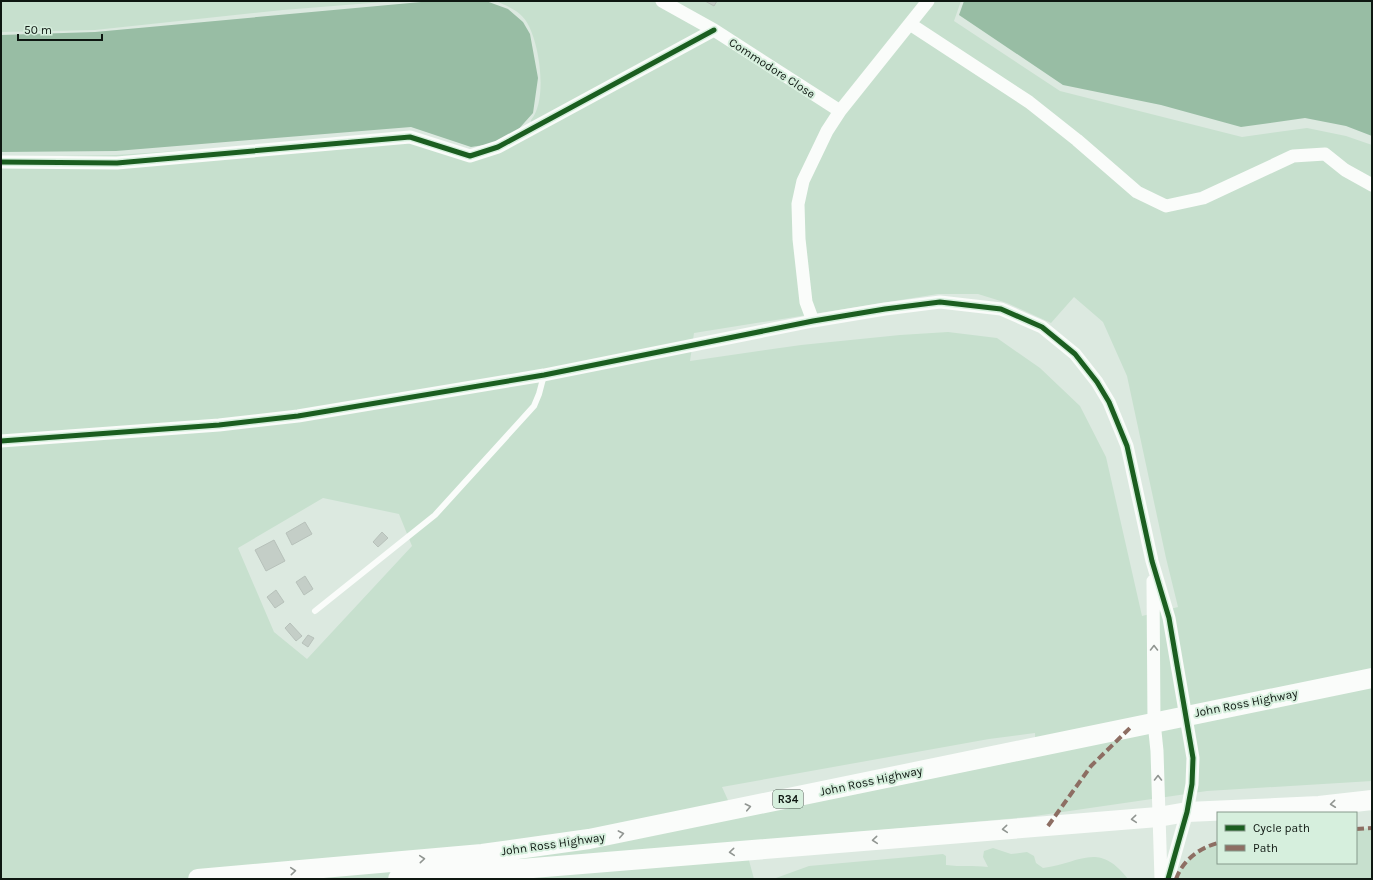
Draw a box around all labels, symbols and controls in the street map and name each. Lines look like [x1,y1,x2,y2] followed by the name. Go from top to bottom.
[18,16,102,42] scale bar
[24,23,52,37] text: 50 m
[726,35,818,101] street label: Commodore Close
[1150,645,1158,651] one-way arrow
[1193,686,1299,720] street label: John Ross Highway
[818,763,924,799] street label: John Ross Highway
[1153,775,1162,781] one-way arrow
[773,790,803,808] road number: R34
[1330,800,1336,809] one-way arrow
[745,804,751,812] one-way arrow
[1217,812,1357,864] legend
[1131,814,1137,823] one-way arrow
[1253,821,1310,835] text: Cycle path
[1002,825,1008,834] one-way arrow
[500,830,606,858] street label: John Ross Highway
[618,830,624,838] one-way arrow
[872,835,878,844] one-way arrow
[1253,841,1278,855] text: Path
[729,847,735,856] one-way arrow
[419,855,426,864] one-way arrow
[290,867,296,876] one-way arrow

